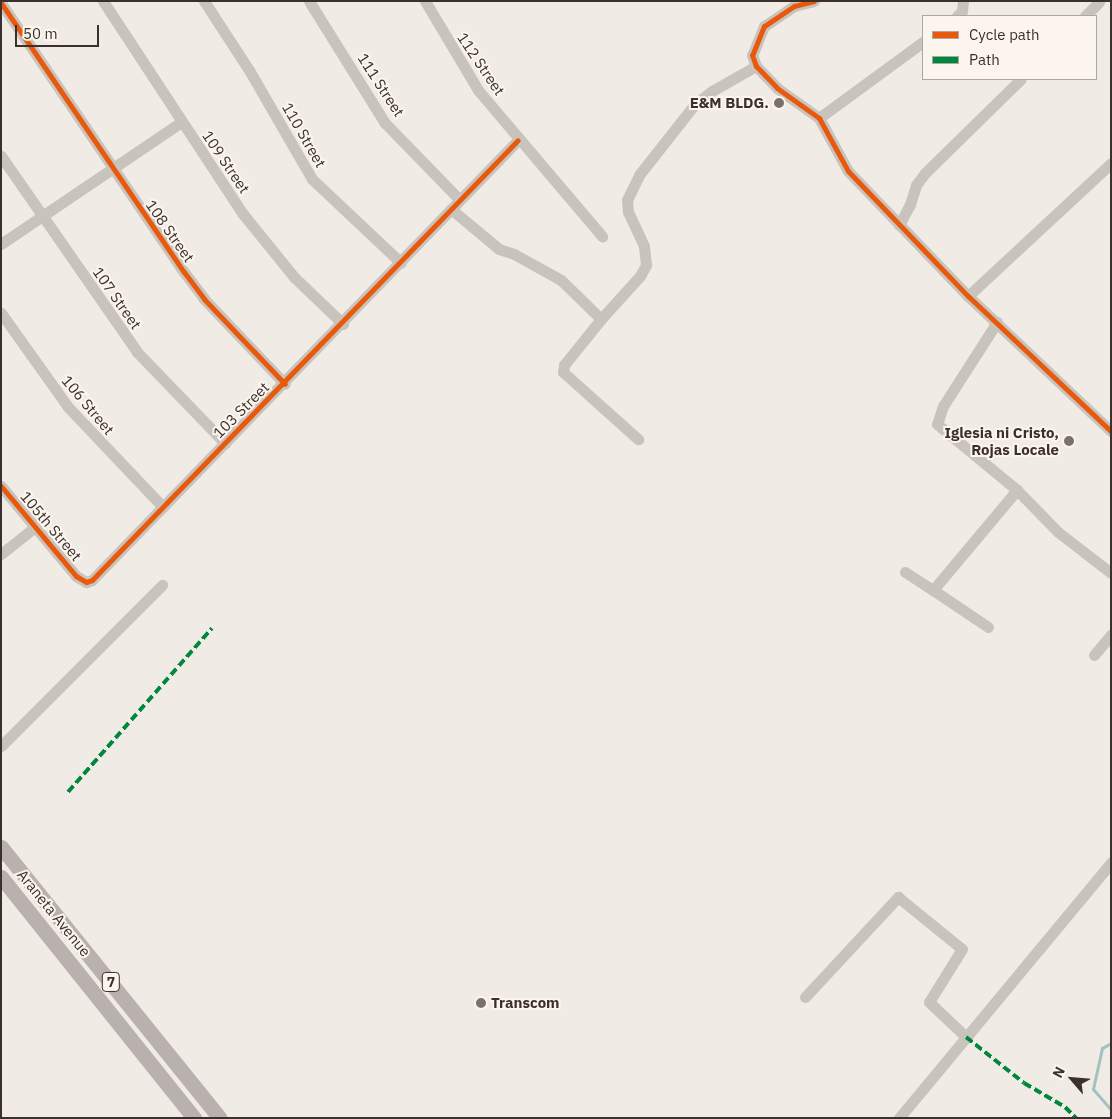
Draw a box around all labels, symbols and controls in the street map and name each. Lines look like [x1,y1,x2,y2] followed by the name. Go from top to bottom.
[18,15,101,47] scale bar
[922,15,1097,80] legend
[23,24,58,43] text: 50 m
[969,25,1040,44] text: Cycle path
[453,29,509,99] street label: 112 Street
[354,50,408,120] street label: 111 Street
[969,50,1000,69] text: Path
[690,94,769,112] place label: E&M BLDG.
[773,97,785,109] marker: E&M BLDG.
[278,99,330,171] street label: 110 Street
[198,127,254,197] street label: 109 Street
[142,196,198,266] street label: 108 Street
[89,263,145,333] street label: 107 Street
[58,372,118,438] street label: 106 Street
[209,378,273,442] street label: 103 Street
[944,423,1059,458] place label: Iglesia ni Cristo, Rojas Locale
[1063,435,1075,447] marker: Iglesia ni Cristo, Rojas Locale
[17,487,85,565] street label: 105th Street
[13,866,95,960] street label: Araneta Avenue
[101,970,121,994] road number: 7
[491,994,560,1012] place label: Transcom
[475,997,487,1009] marker: Transcom
[1047,1054,1097,1104] north arrow
[1048,1064,1069,1081] text: N

